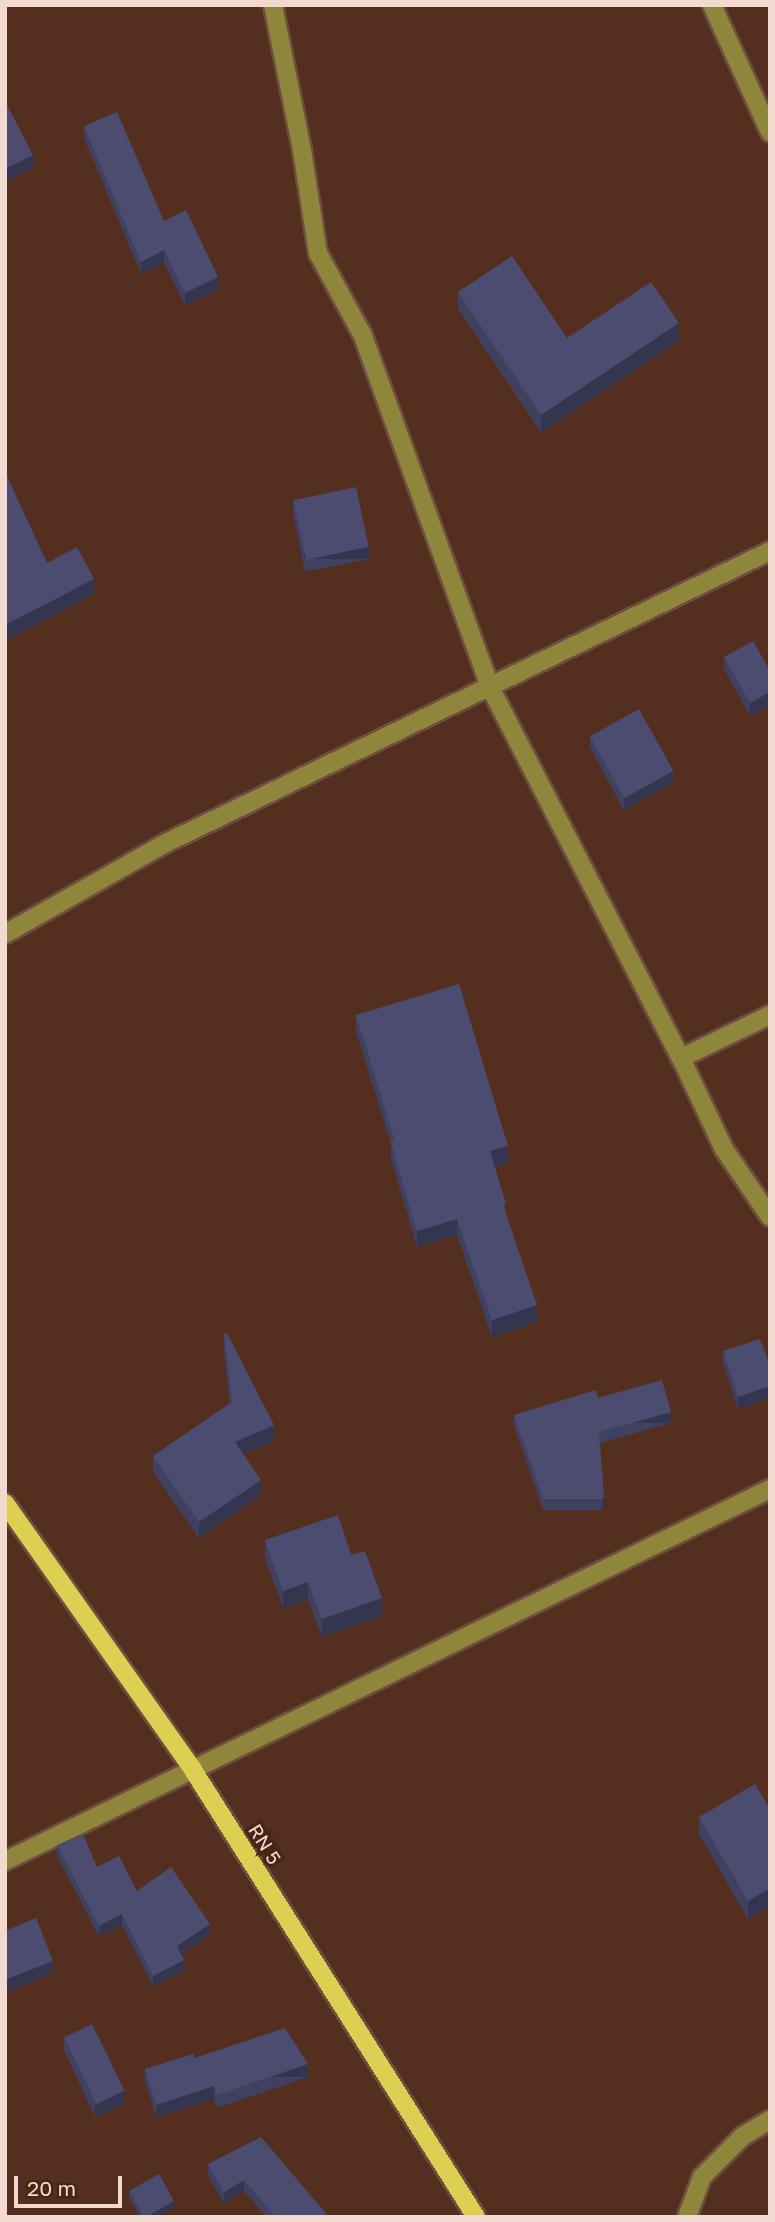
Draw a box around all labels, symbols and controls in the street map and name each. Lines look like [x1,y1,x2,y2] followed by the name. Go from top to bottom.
[244,1820,286,1868] street label: RN 5
[18,2162,126,2206] scale bar
[27,2175,76,2201] text: 20 m

